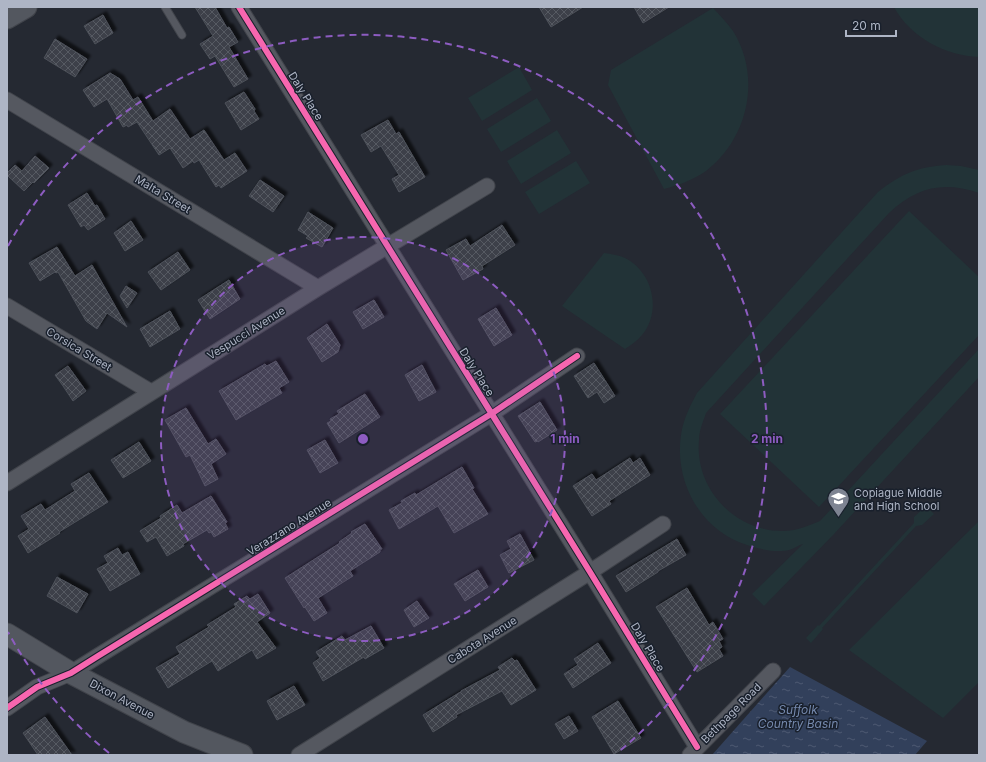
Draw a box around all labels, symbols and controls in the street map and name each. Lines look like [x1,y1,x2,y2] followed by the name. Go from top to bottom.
[846,12,896,38] scale bar
[852,18,881,33] text: 20 m
[286,69,326,123] street label: Daly Place
[132,172,194,216] street label: Malta Street
[204,303,288,363] street label: Vespucci Avenue
[44,324,115,374] street label: Corsica Street
[457,345,497,399] street label: Daly Place
[550,431,580,446] text: 1 min
[751,431,783,446] text: 2 min
[356,432,370,446] centre of rings
[826,486,852,519] school or university icon: Copiague Middle and High School
[854,486,942,513] place label: Copiague Middle and High School
[244,495,334,559] street label: Verazzano Avenue
[445,613,519,667] street label: Cabota Avenue
[628,620,668,674] street label: Daly Place
[87,676,157,722] street label: Dixon Avenue
[698,680,764,746] street label: Bethpage Road
[758,702,838,731] water label: Suffolk Country Basin

